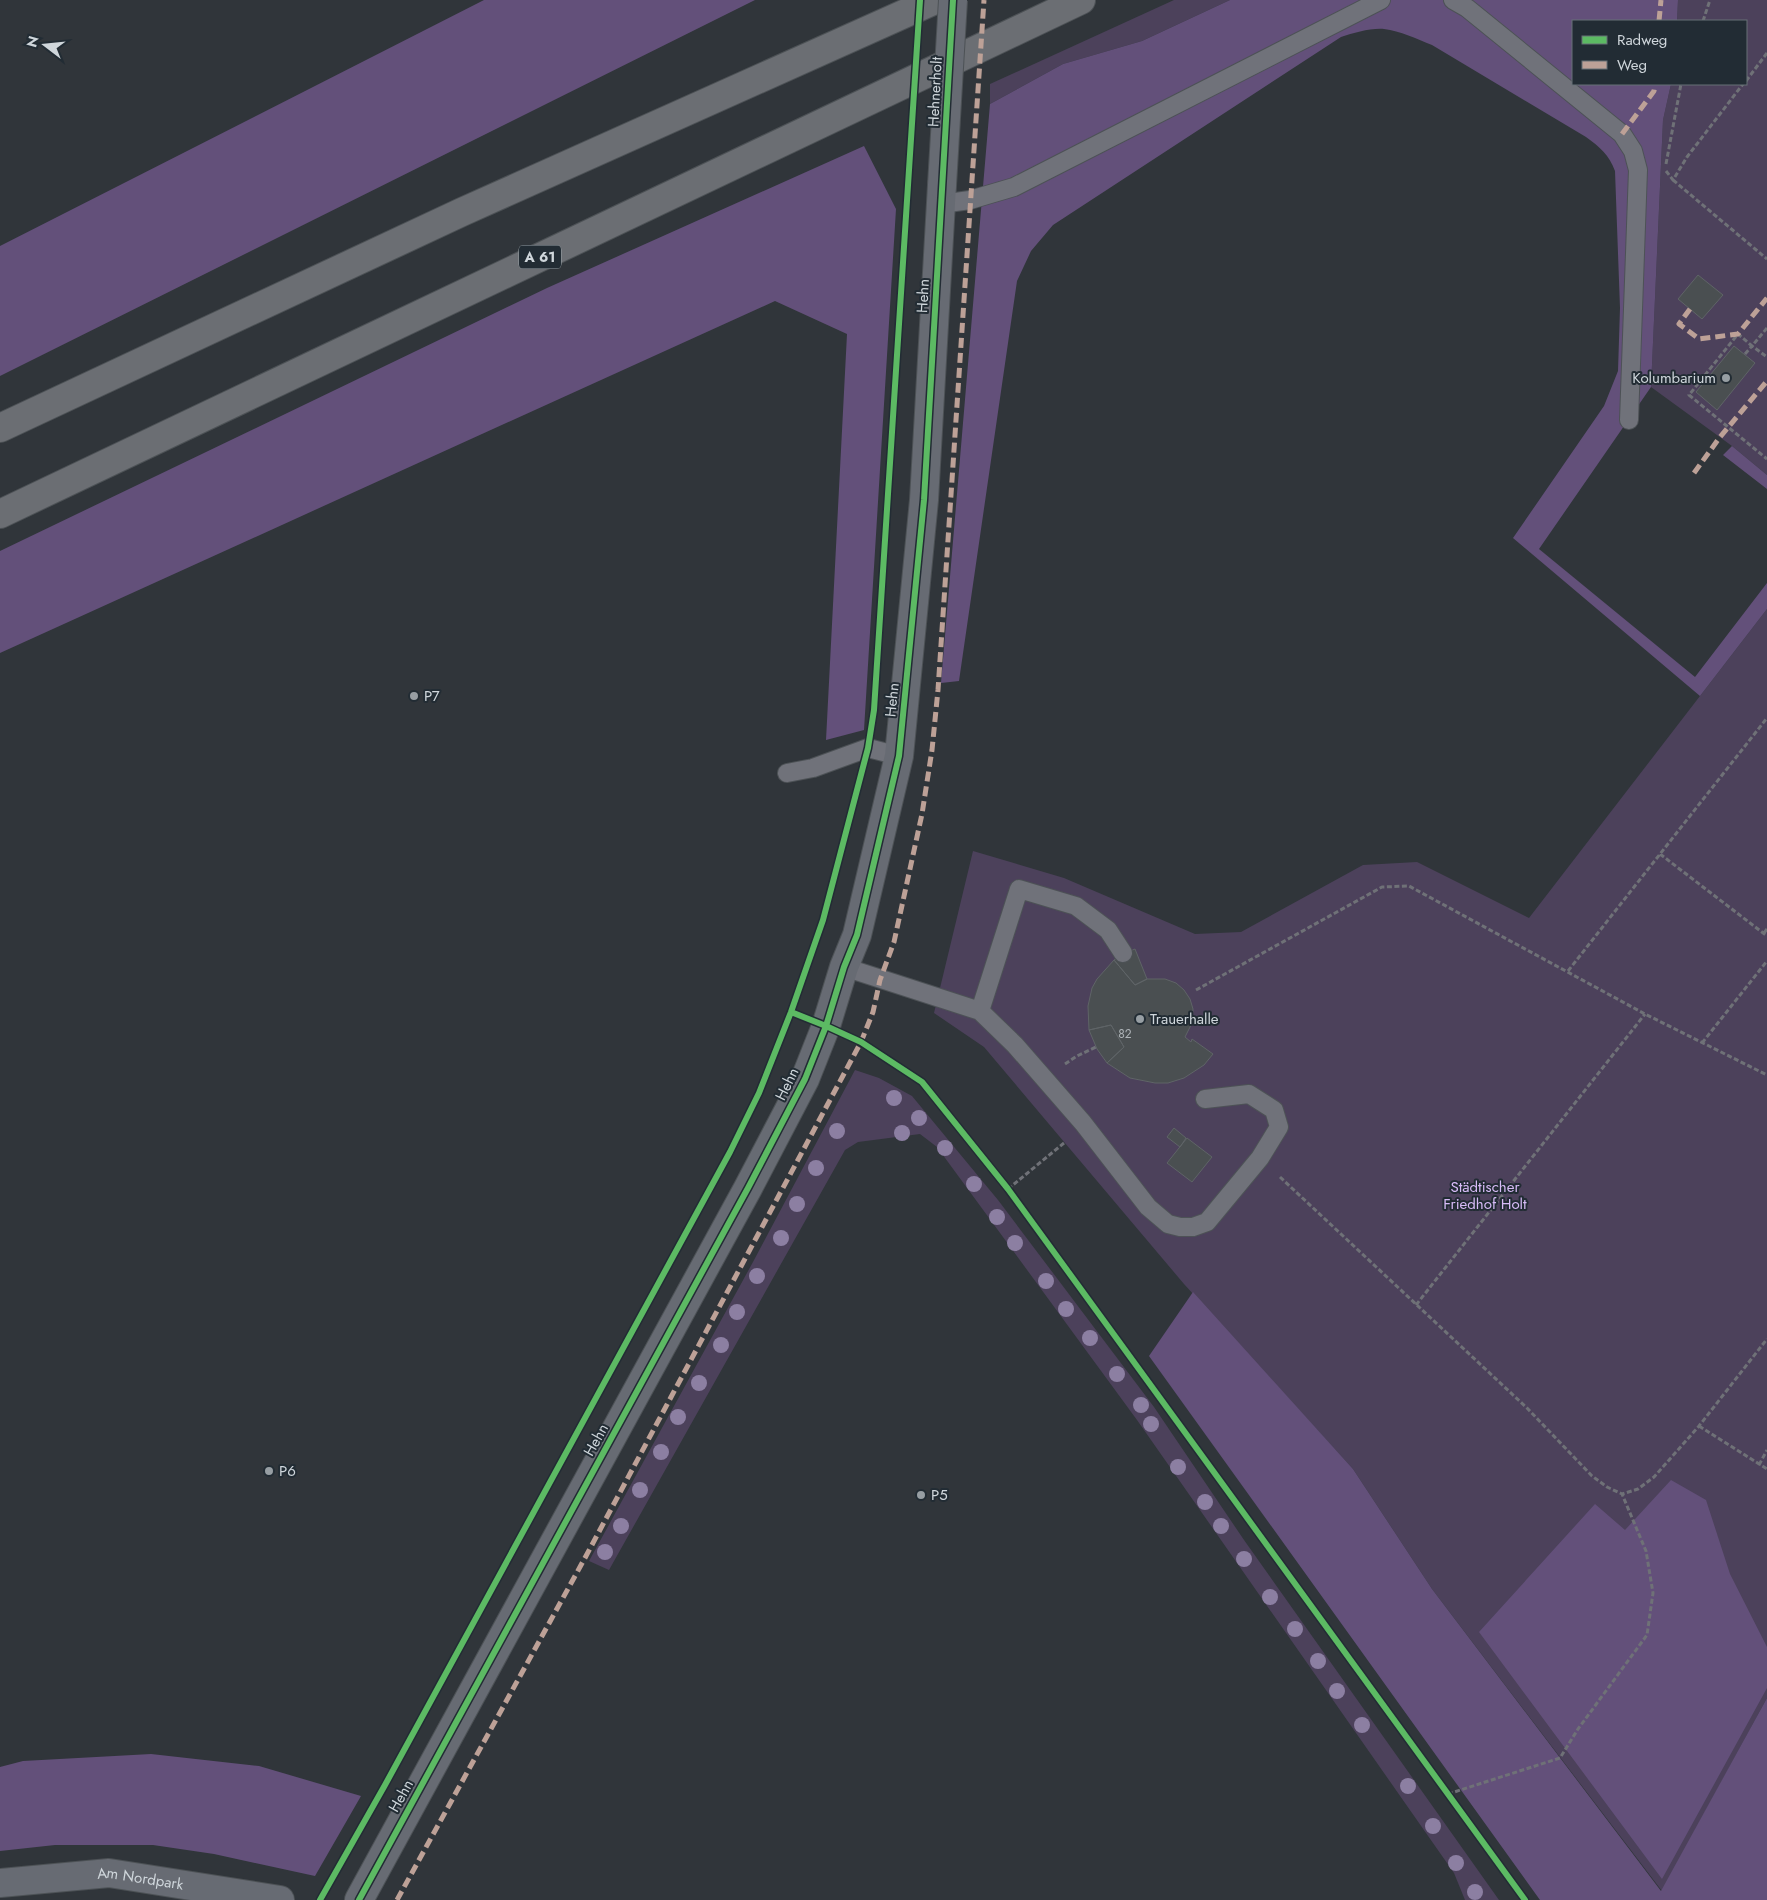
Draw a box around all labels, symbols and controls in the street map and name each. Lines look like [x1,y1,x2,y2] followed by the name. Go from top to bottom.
[20,20,70,70] north arrow
[1572,20,1747,85] legend
[1617,29,1667,51] text: Radweg
[21,33,44,50] text: N
[1617,54,1647,76] text: Weg
[922,56,948,128] street label: Hehnerholt
[519,246,561,268] road number: A 61
[911,278,935,314] street label: Hehn
[1632,367,1716,389] place label: Kolumbarium
[1720,372,1732,384] marker: Kolumbarium
[879,682,905,718] street label: Hehn
[424,685,440,707] place label: P7
[408,690,420,702] marker: P7
[1150,1008,1219,1030] place label: Trauerhalle
[1134,1013,1146,1025] marker: Trauerhalle
[1118,1025,1132,1043] house number: 82
[770,1064,804,1104] street label: Hehn
[1443,1176,1527,1215] park label: Städtischer Friedhof Holt
[578,1420,614,1460] street label: Hehn
[279,1460,296,1482] place label: P6
[263,1465,275,1477] marker: P6
[931,1484,948,1506] place label: P5
[915,1489,927,1501] marker: P5
[383,1776,419,1816] street label: Hehn
[96,1862,185,1896] street label: Am Nordpark

